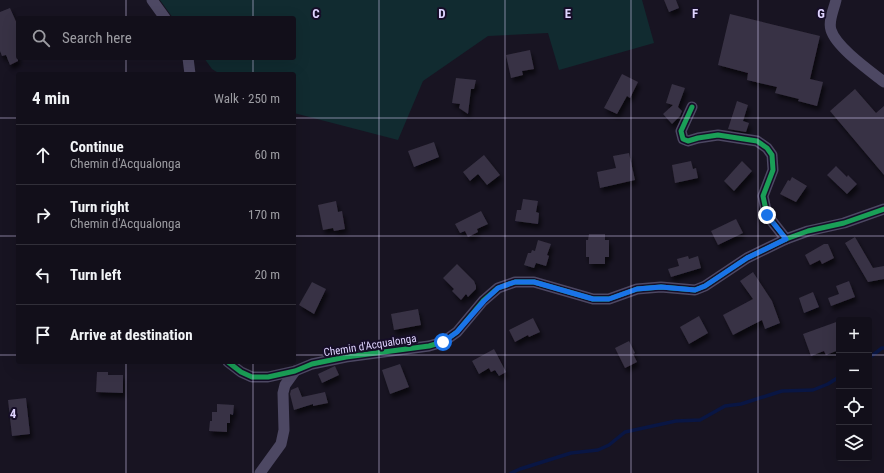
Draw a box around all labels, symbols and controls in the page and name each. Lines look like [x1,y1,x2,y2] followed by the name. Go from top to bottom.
[312,6,320,21] text: C
[438,6,446,21] text: D
[565,6,572,21] text: E
[692,6,698,21] text: F
[817,6,825,21] text: G
[16,16,296,60] search box
[30,27,52,49] icon: search
[62,29,132,47] text: Search here
[32,88,70,108] text: 4 min
[214,91,280,106] text: Walk · 250 m
[70,138,124,156] text: Continue
[32,144,54,166] icon: ahead
[254,147,280,162] text: 60 m
[70,156,181,171] text: Chemin d'Acqualonga
[70,198,129,216] text: Turn right
[32,204,54,226] icon: right
[758,206,776,224] route end
[248,207,280,222] text: 170 m
[70,216,181,231] text: Chemin d'Acqualonga
[32,264,54,286] icon: left
[70,266,121,284] text: Turn left
[254,267,280,282] text: 20 m
[836,317,872,461] map controls
[836,317,872,353] button: +
[32,324,54,346] icon: arrive
[70,326,193,344] text: Arrive at destination
[323,332,417,359] street label: Chemin d'Acqualonga
[434,333,452,351] route start
[836,353,872,389] button: −
[836,389,872,425] button: locate
[10,406,17,421] text: 4
[836,425,872,461] button: layers

